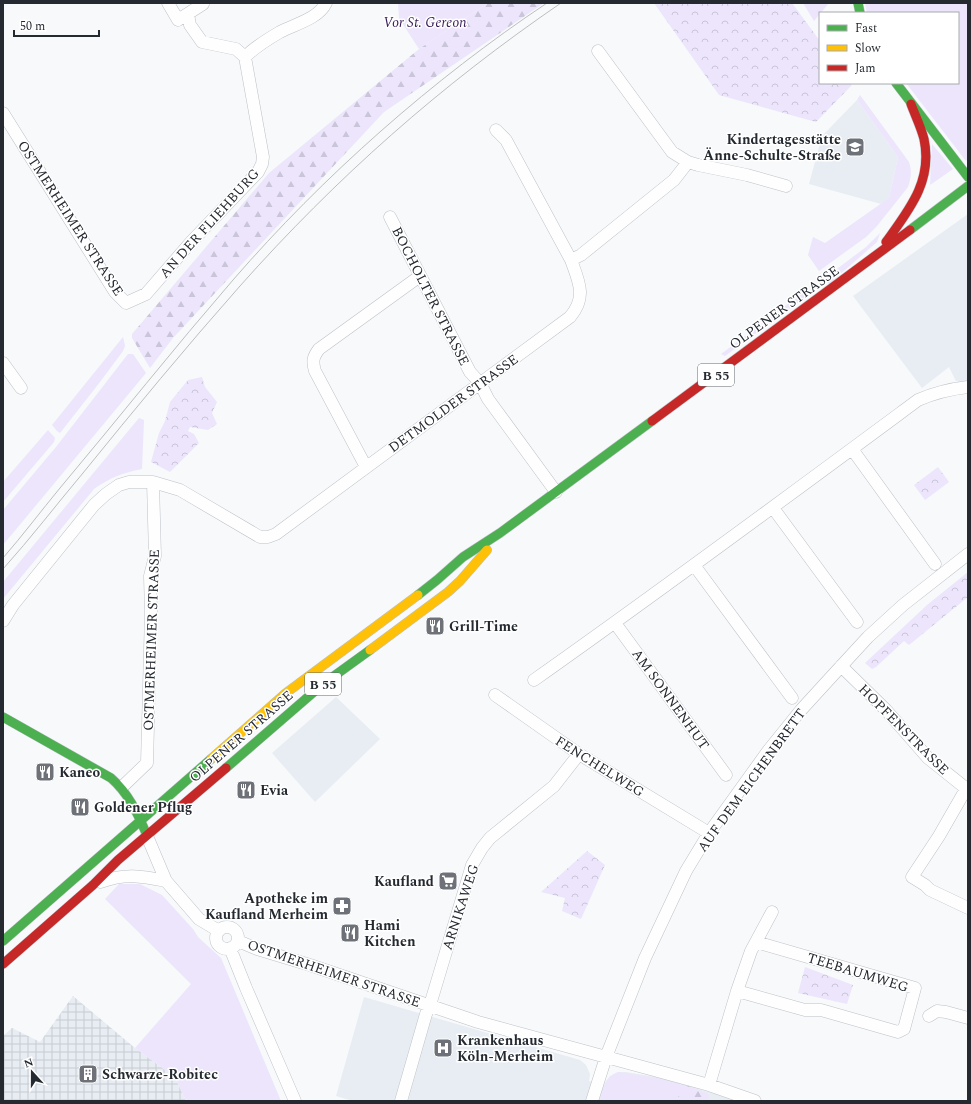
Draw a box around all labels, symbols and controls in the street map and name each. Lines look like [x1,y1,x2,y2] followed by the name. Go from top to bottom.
[14,12,99,38] scale bar
[383,12,467,33] park label: Vor St. Gereon
[819,12,959,84] legend
[20,17,45,36] text: 50 m
[855,19,877,38] text: Fast
[855,39,881,58] text: Slow
[855,59,876,78] text: Jam
[703,129,841,166] place label: Kindertagesstätte Änne-Schulte-Straße
[12,136,129,300] street label: OSTMERHEIMER STRASSE
[844,136,866,158] school or university icon: Kindertagesstätte Änne-Schulte-Straße
[154,164,265,283] street label: AN DER FLIEHBURG
[386,223,475,369] street label: BOCHOLTER STRASSE
[725,260,844,355] street label: OLPENER STRASSE
[384,349,523,458] street label: DETMOLDER STRASSE
[698,364,734,386] road number: B 55
[138,549,165,731] street label: OSTMERHEIMER STRASSE
[424,615,446,637] restaurant icon: Grill-Time
[449,616,518,637] place label: Grill-Time
[627,644,715,754] street label: AM SONNENHUT
[305,673,341,695] road number: B 55
[853,679,954,780] street label: HOPFENSTRASSE
[185,685,298,787] street label: OLPENER STRASSE
[692,704,811,857] street label: AUF DEM EICHENBRETT
[551,731,649,802] street label: FENCHELWEG
[34,761,56,783] restaurant icon: Kaneo
[59,762,101,783] place label: Kaneo
[235,779,257,801] restaurant icon: Evia
[260,780,289,801] place label: Evia
[69,796,91,818] restaurant icon: Goldener Pflug
[94,797,192,818] place label: Goldener Pflug
[437,861,484,953] street label: ARNIKAWEG
[437,870,459,892] supermarket icon: Kaufland
[374,871,434,892] place label: Kaufland
[205,888,328,925] place label: Apotheke im Kaufland Merheim
[331,895,353,917] pharmacy icon: Apotheke im Kaufland Merheim
[364,915,416,952] place label: Hami Kitchen
[339,922,361,944] restaurant icon: Hami Kitchen
[244,934,423,1013] street label: OSTMERHEIMER STRASSE
[805,947,911,998] street label: TEEBAUMWEG
[457,1030,554,1067] place label: Krankenhaus Köln-Merheim
[432,1037,454,1059] hospital icon: Krankenhaus Köln-Merheim
[12,1052,52,1092] north arrow
[21,1054,36,1073] text: N
[77,1063,99,1085] building icon: Schwarze-Robitec
[102,1064,218,1085] place label: Schwarze-Robitec

